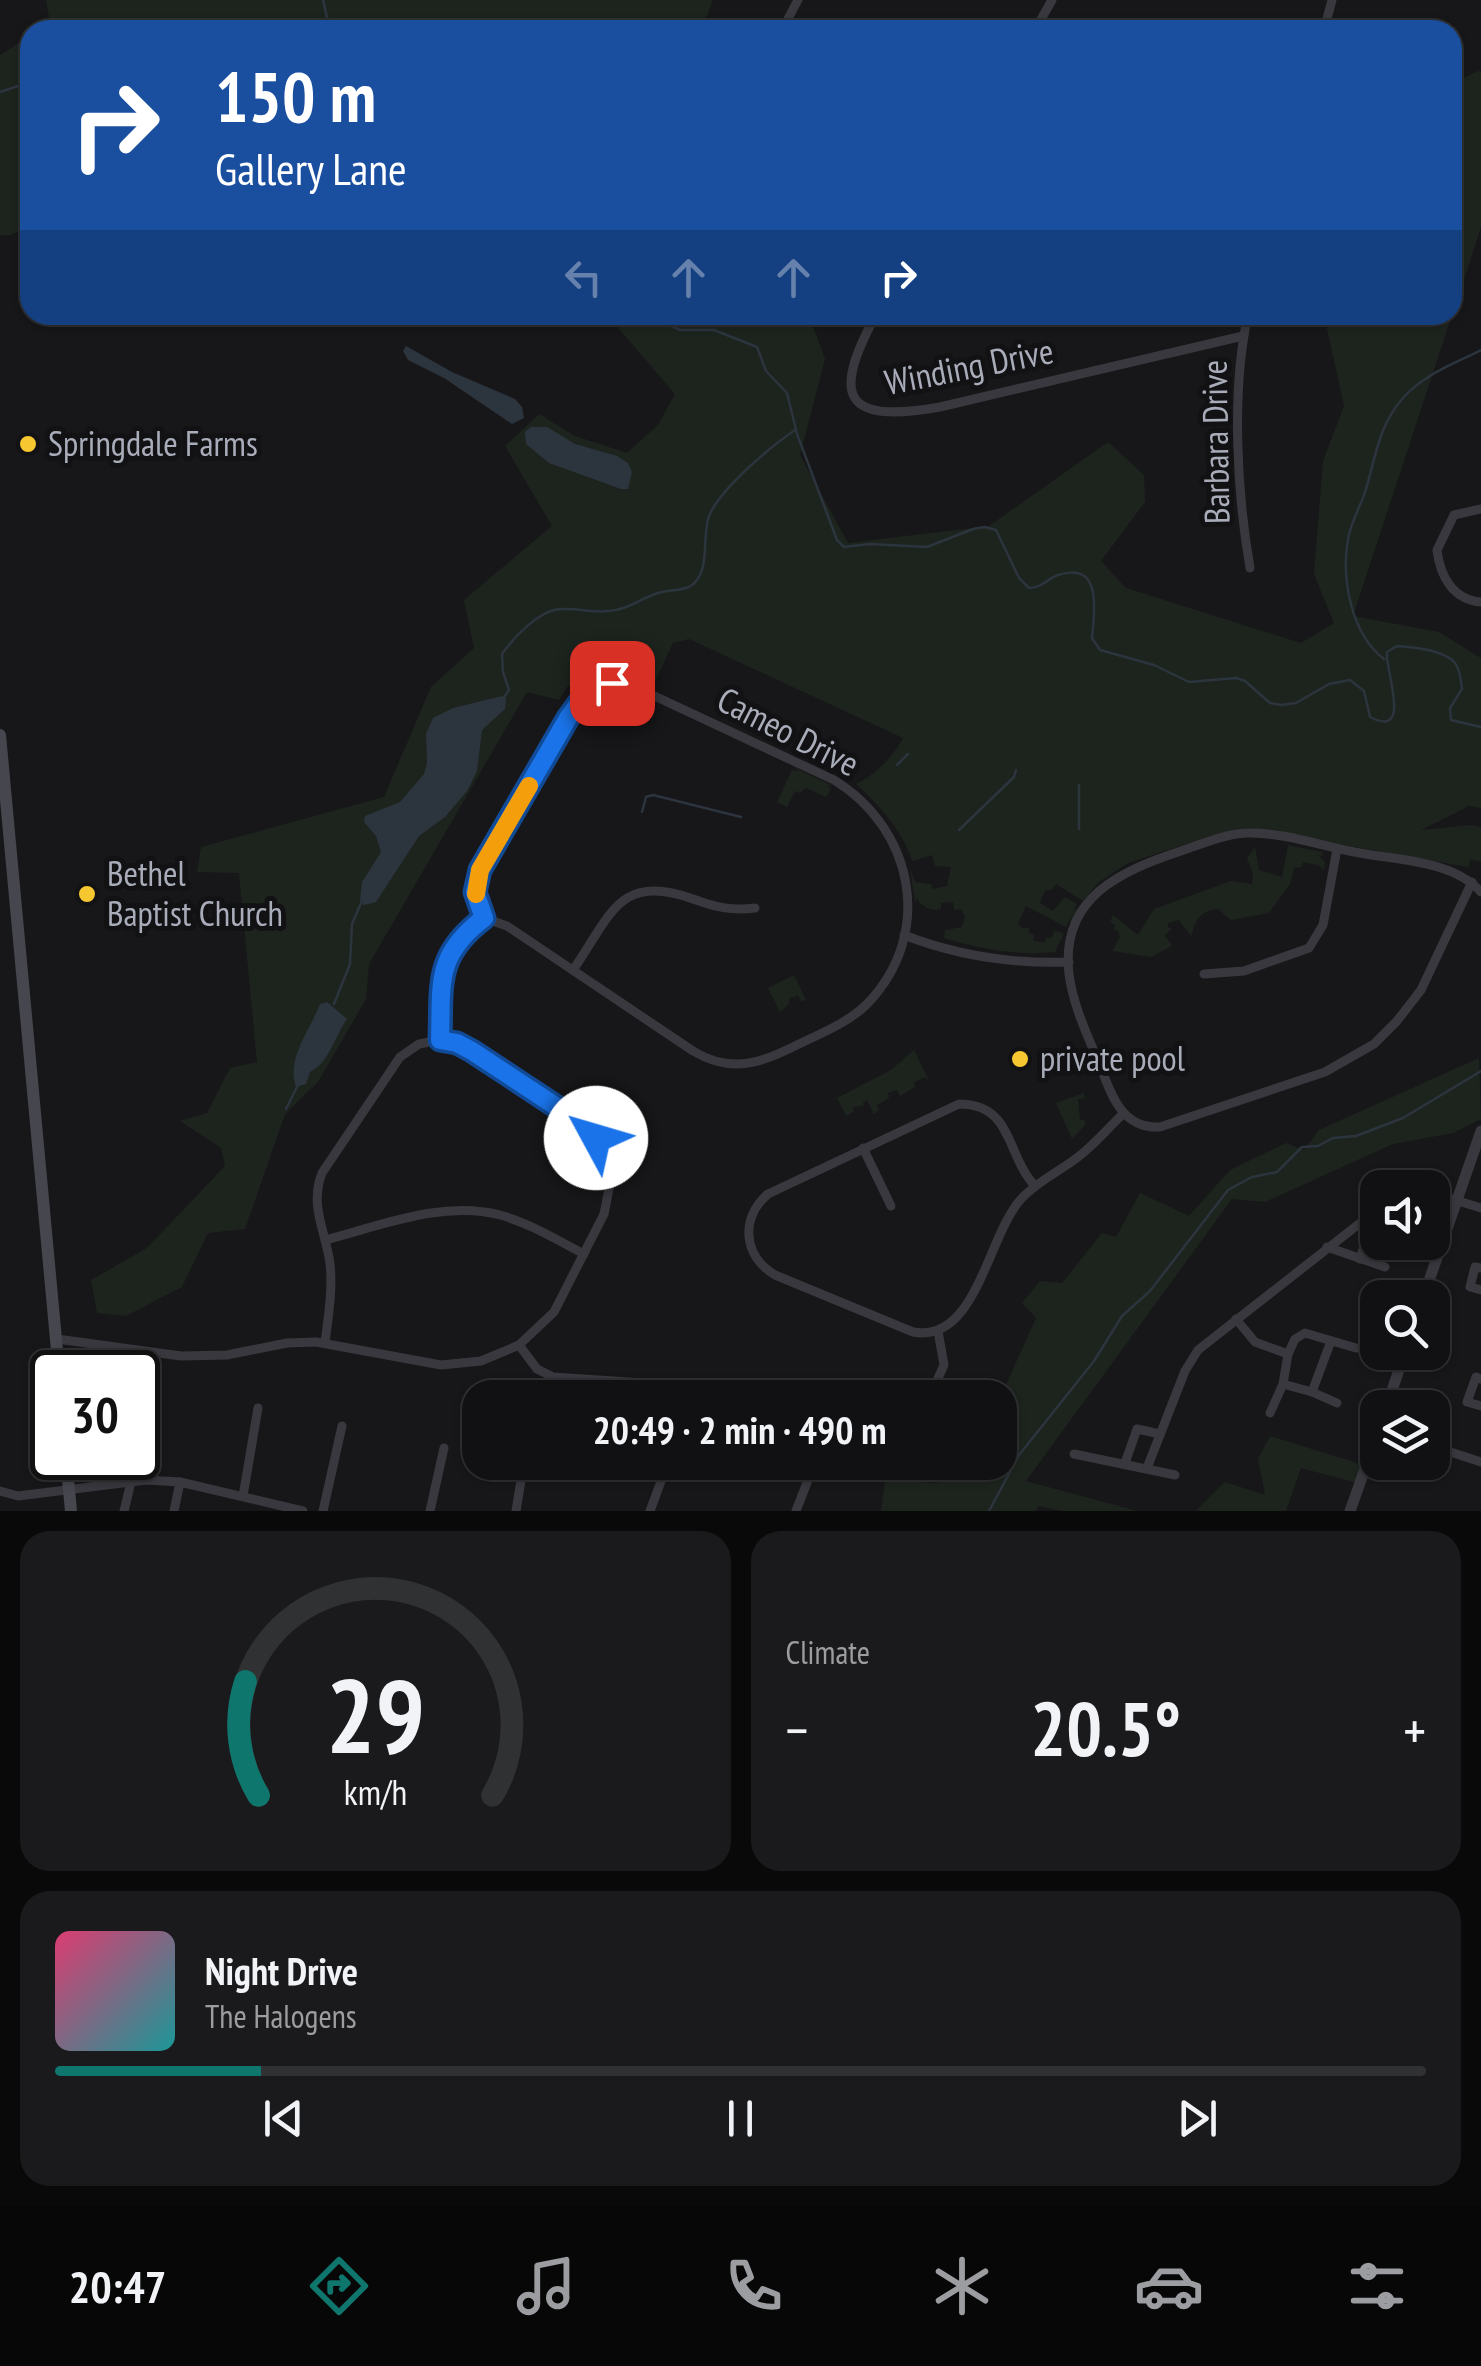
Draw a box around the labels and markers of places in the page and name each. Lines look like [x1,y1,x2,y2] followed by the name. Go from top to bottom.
[48,420,258,466] place label: Springdale Farms
[17,433,39,455] marker: Springdale Farms
[570,641,655,726] pin
[107,850,283,936] place label: Bethel Baptist Church
[76,883,98,905] marker: Bethel Baptist Church
[1040,1035,1185,1081] place label: private pool
[1009,1048,1031,1070] marker: private pool

